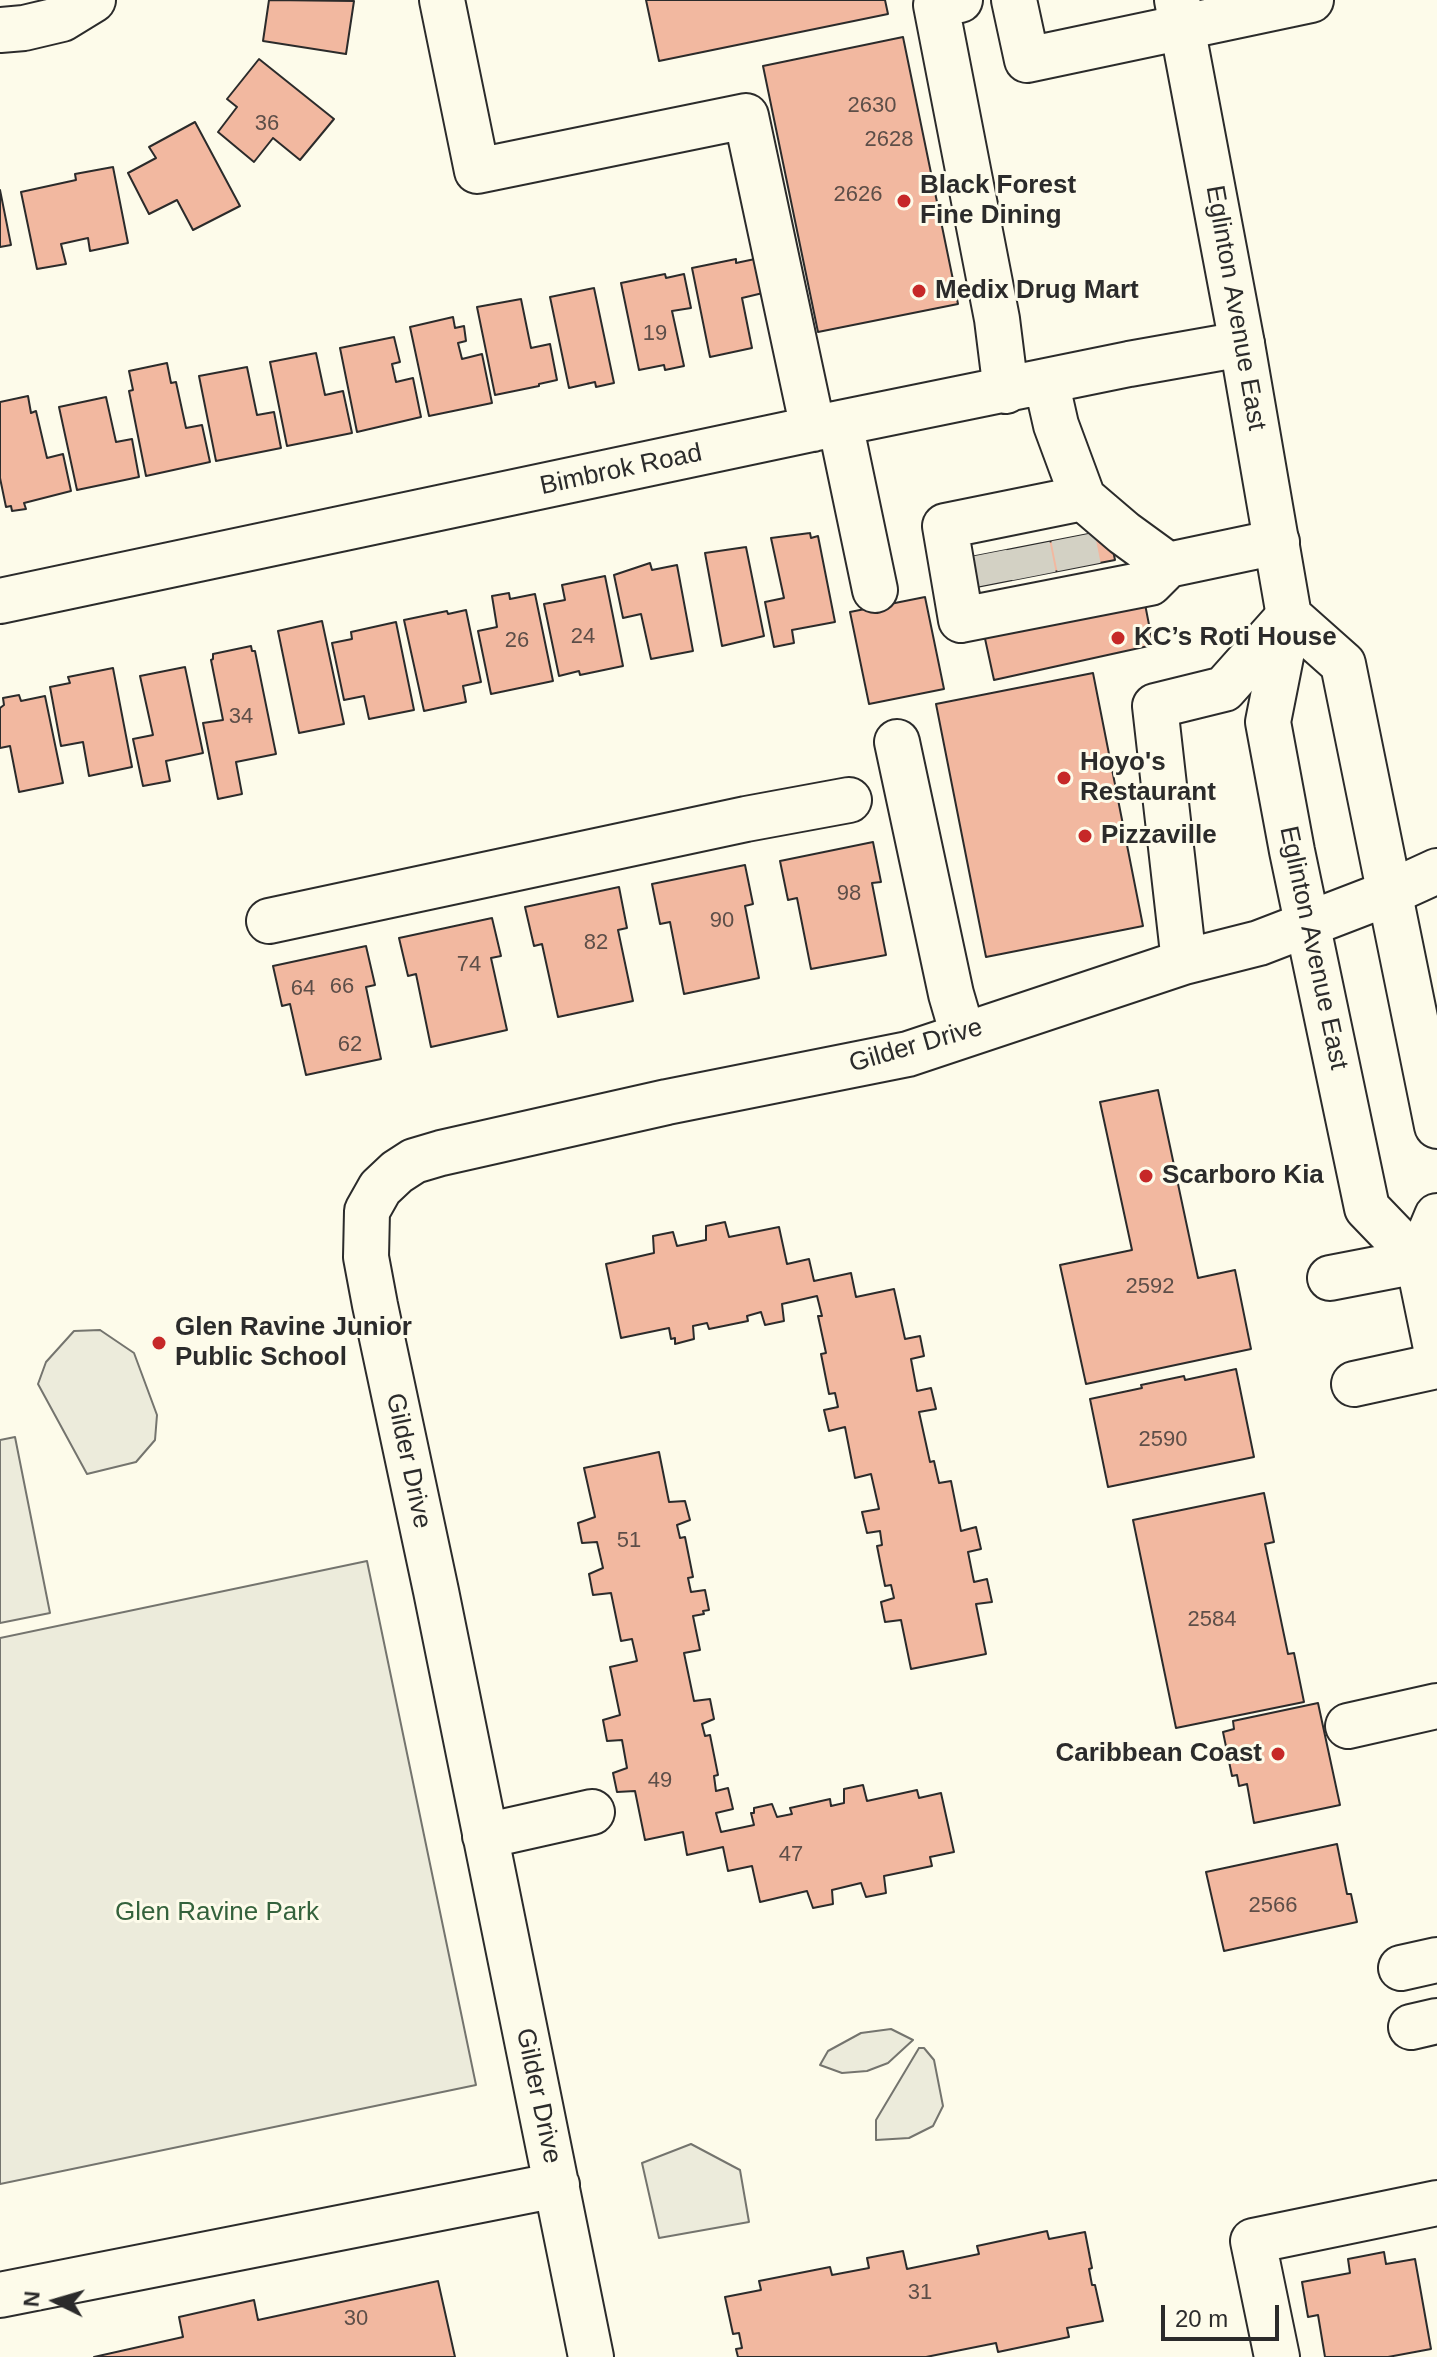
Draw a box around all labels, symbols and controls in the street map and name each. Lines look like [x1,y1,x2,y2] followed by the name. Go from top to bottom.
[848,93,896,119] house number: 2630
[255,111,279,137] house number: 36
[865,127,913,153] house number: 2628
[920,170,1076,232] place label: Black Forest Fine Dining
[834,182,882,208] house number: 2626
[1198,183,1272,433] street label: Eglinton Avenue East
[895,192,913,210] marker: Black Forest Fine Dining
[935,275,1139,307] place label: Medix Drug Mart
[910,282,928,300] marker: Medix Drug Mart
[643,321,667,347] house number: 19
[537,438,705,502] street label: Bimbrok Road
[1134,622,1337,654] place label: KC’s Roti House
[571,624,595,650] house number: 24
[505,628,529,654] house number: 26
[1109,629,1127,647] marker: KC’s Roti House
[229,704,253,730] house number: 34
[1080,747,1216,808] place label: Hoyo's Restaurant
[1055,769,1073,787] marker: Hoyo's Restaurant
[1101,820,1217,852] place label: Pizzaville
[1272,823,1354,1073] street label: Eglinton Avenue East
[1076,827,1094,845] marker: Pizzaville
[837,881,861,907] house number: 98
[710,908,734,934] house number: 90
[584,930,608,956] house number: 82
[457,952,481,978] house number: 74
[330,974,354,1000] house number: 66
[291,976,315,1002] house number: 64
[846,1012,986,1080] street label: Gilder Drive
[338,1032,362,1058] house number: 62
[1162,1160,1324,1192] place label: Scarboro Kia
[1137,1167,1155,1185] marker: Scarboro Kia
[1126,1274,1174,1300] house number: 2592
[175,1312,412,1374] place label: Glen Ravine Junior Public School
[150,1334,168,1352] marker: Glen Ravine Junior Public School
[378,1391,438,1531] street label: Gilder Drive
[1139,1427,1187,1453] house number: 2590
[617,1528,641,1554] house number: 51
[1188,1607,1236,1633] house number: 2584
[1055,1738,1262,1770] place label: Caribbean Coast
[1269,1745,1287,1763] marker: Caribbean Coast
[648,1768,672,1794] house number: 49
[779,1842,803,1868] house number: 47
[1249,1893,1297,1919] house number: 2566
[115,1897,319,1929] park label: Glen Ravine Park
[508,2026,568,2166] street label: Gilder Drive
[16,2261,96,2341] north arrow
[908,2280,932,2306] house number: 31
[1165,2289,1283,2339] scale bar
[18,2290,45,2308] text: N
[1175,2305,1228,2332] text: 20 m
[344,2306,368,2332] house number: 30

